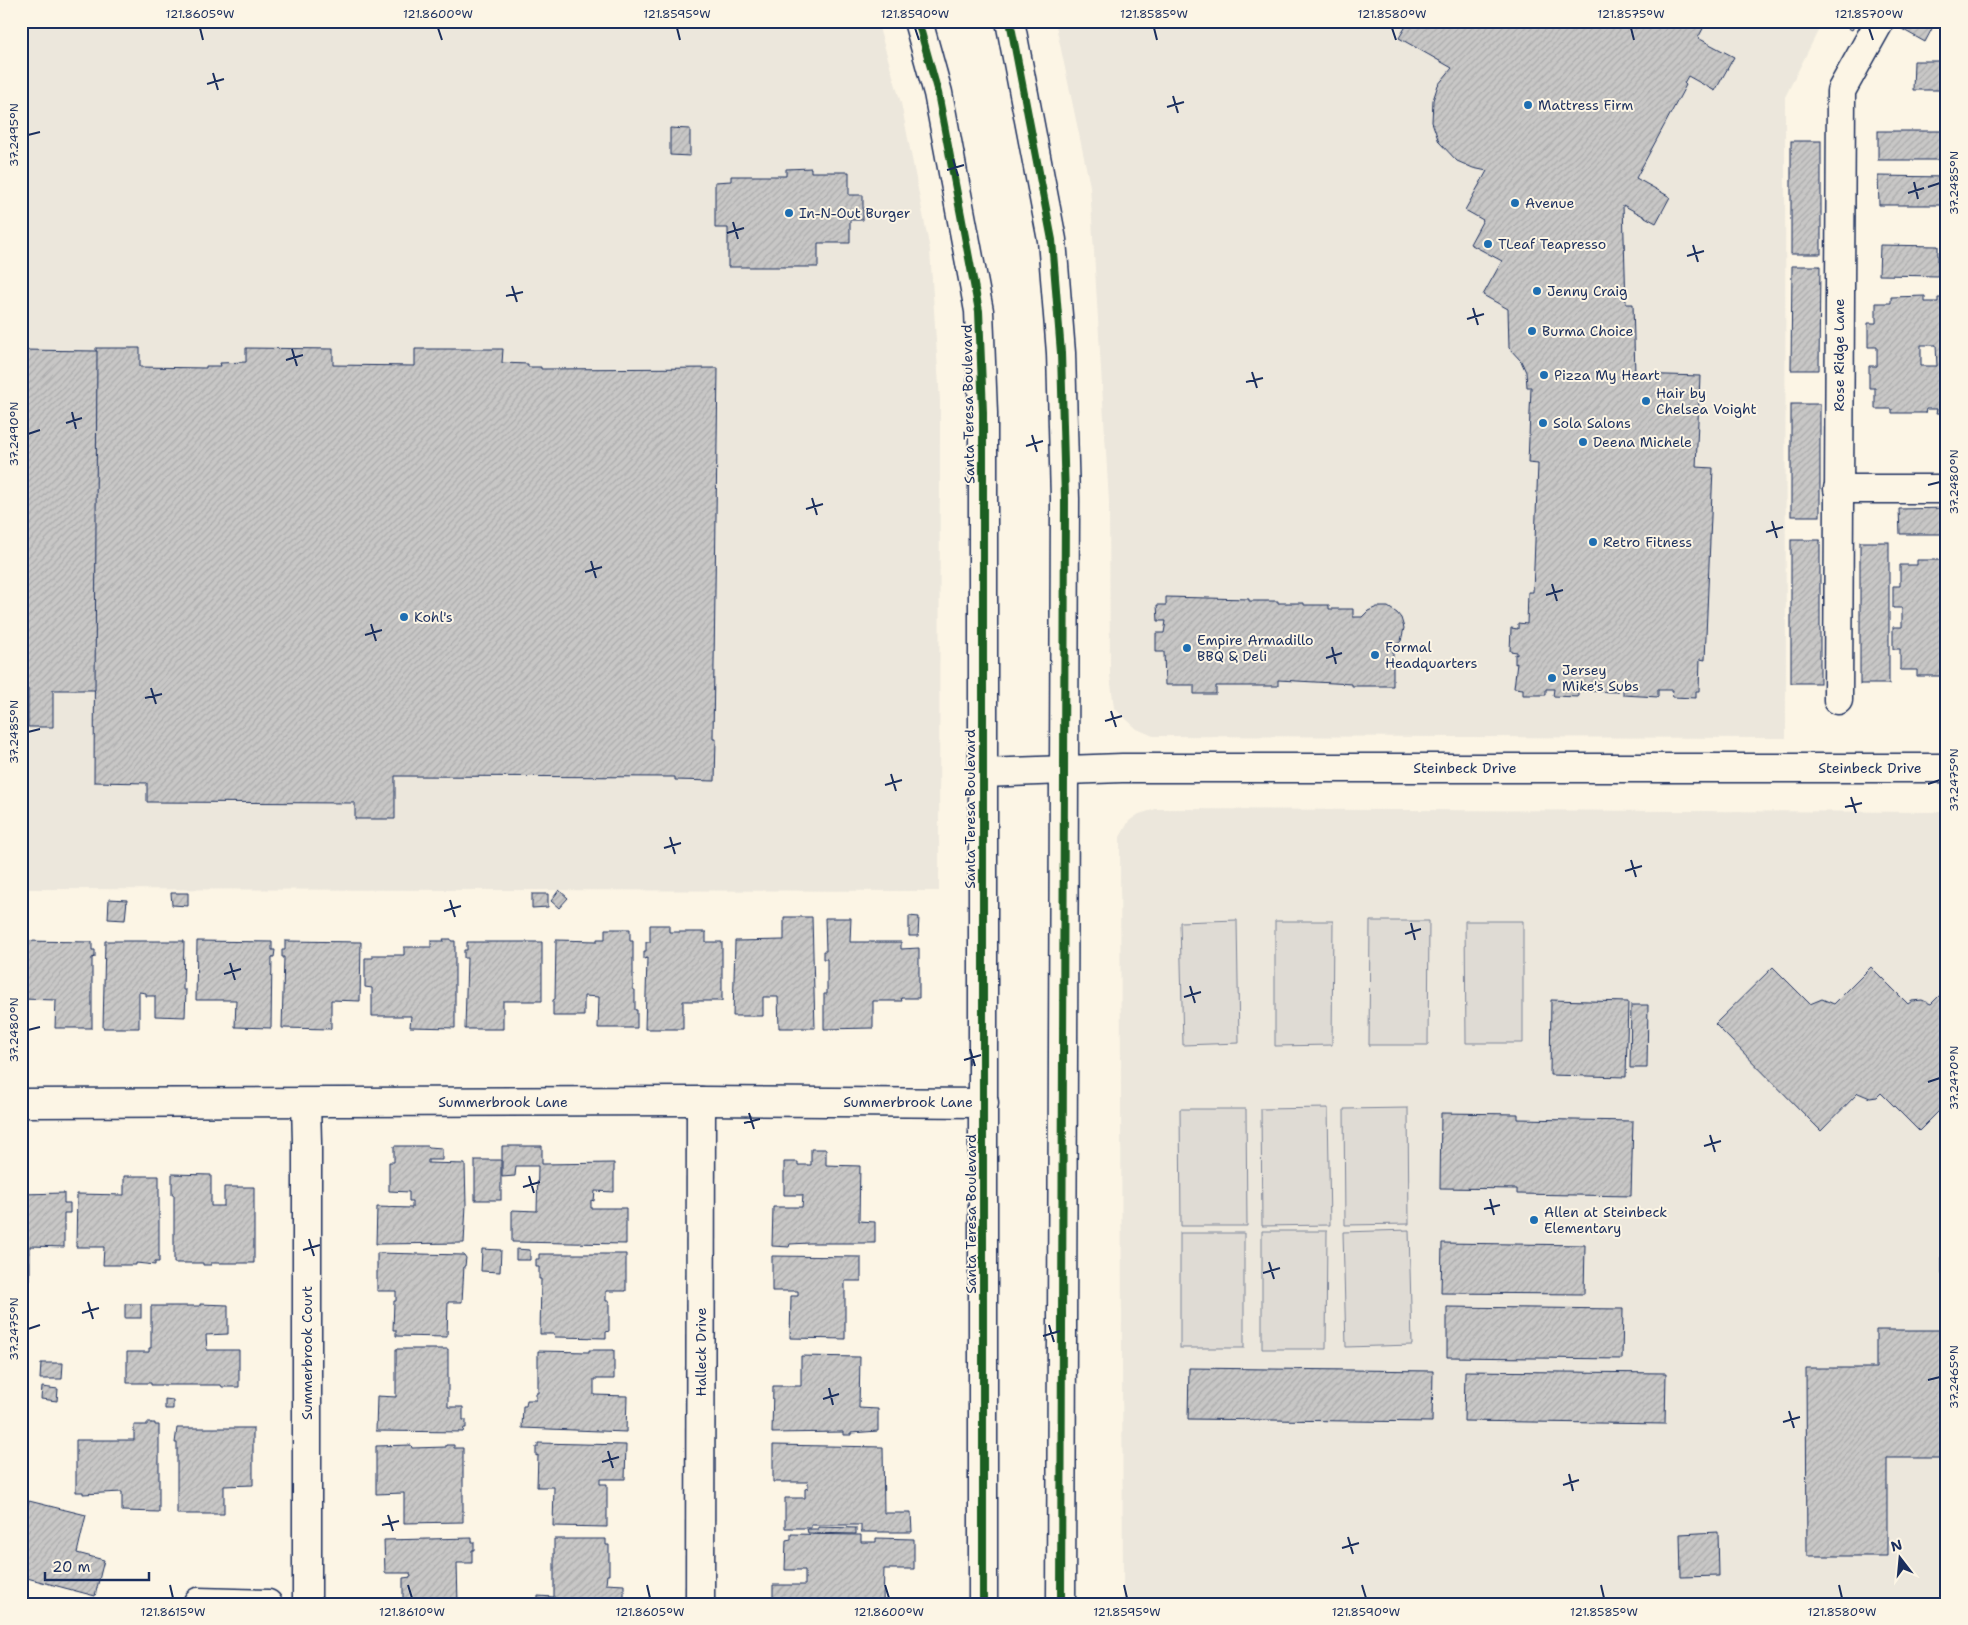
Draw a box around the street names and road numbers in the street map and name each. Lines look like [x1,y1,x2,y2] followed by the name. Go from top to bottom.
[1830,298,1848,411] street label: Rose Ridge Lane
[958,324,978,484] street label: Santa Teresa Boulevard
[961,729,979,889] street label: Santa Teresa Boulevard
[1413,759,1517,777] street label: Steinbeck Drive
[1818,759,1922,777] street label: Steinbeck Drive
[438,1093,568,1111] street label: Summerbrook Lane
[843,1093,973,1111] street label: Summerbrook Lane
[962,1134,980,1294] street label: Santa Teresa Boulevard
[298,1286,316,1420] street label: Summerbrook Court
[692,1308,710,1396] street label: Halleck Drive

